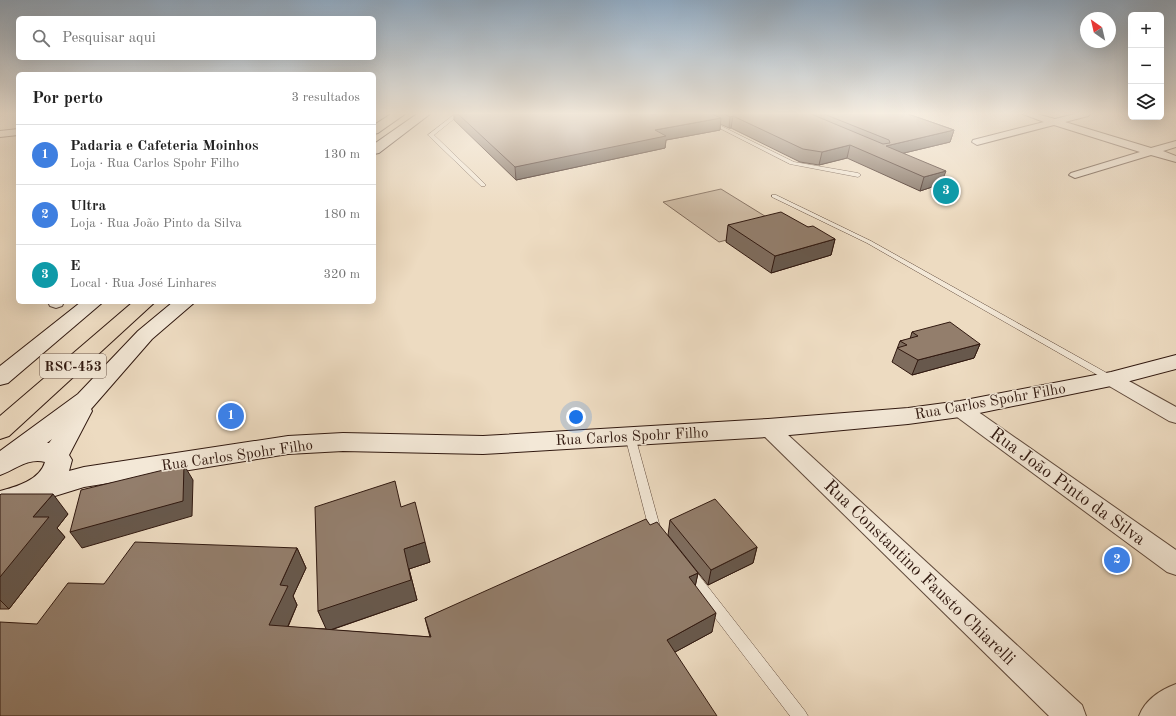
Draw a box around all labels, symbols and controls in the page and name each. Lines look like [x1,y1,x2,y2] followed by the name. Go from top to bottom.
[1080,12,1116,48] north arrow
[1128,12,1164,120] map controls
[1128,12,1164,48] button: +
[16,16,376,60] search box
[30,27,52,49] icon: search
[62,31,156,46] text: Pesquisar aqui
[1128,48,1164,84] button: −
[1128,84,1164,120] button: layers
[32,90,103,107] text: Por perto
[292,91,360,104] text: 3 resultados
[70,139,259,154] text: Padaria e Cafeteria Moinhos
[41,148,49,161] text: 1
[323,148,360,161] text: 130 m
[70,157,239,170] text: Loja · Rua Carlos Spohr Filho
[933,176,959,206] pin: 3
[70,199,106,214] text: Ultra
[41,208,49,221] text: 2
[323,208,360,221] text: 180 m
[70,217,242,230] text: Loja · Rua João Pinto da Silva
[70,259,80,274] text: E
[41,268,49,281] text: 3
[323,268,360,281] text: 320 m
[70,277,216,290] text: Local · Rua José Linhares
[40,354,106,378] road number: RSC-453
[914,382,1067,423] street label: Rua Carlos Spohr Filho
[218,401,244,431] pin: 1
[566,407,586,427] your location
[986,425,1148,549] street label: Rua João Pinto da Silva
[555,426,709,449] street label: Rua Carlos Spohr Filho
[160,438,314,475] street label: Rua Carlos Spohr Filho
[820,477,1019,669] street label: Rua Constantino Fausto Chiarelli
[1104,545,1130,575] pin: 2

